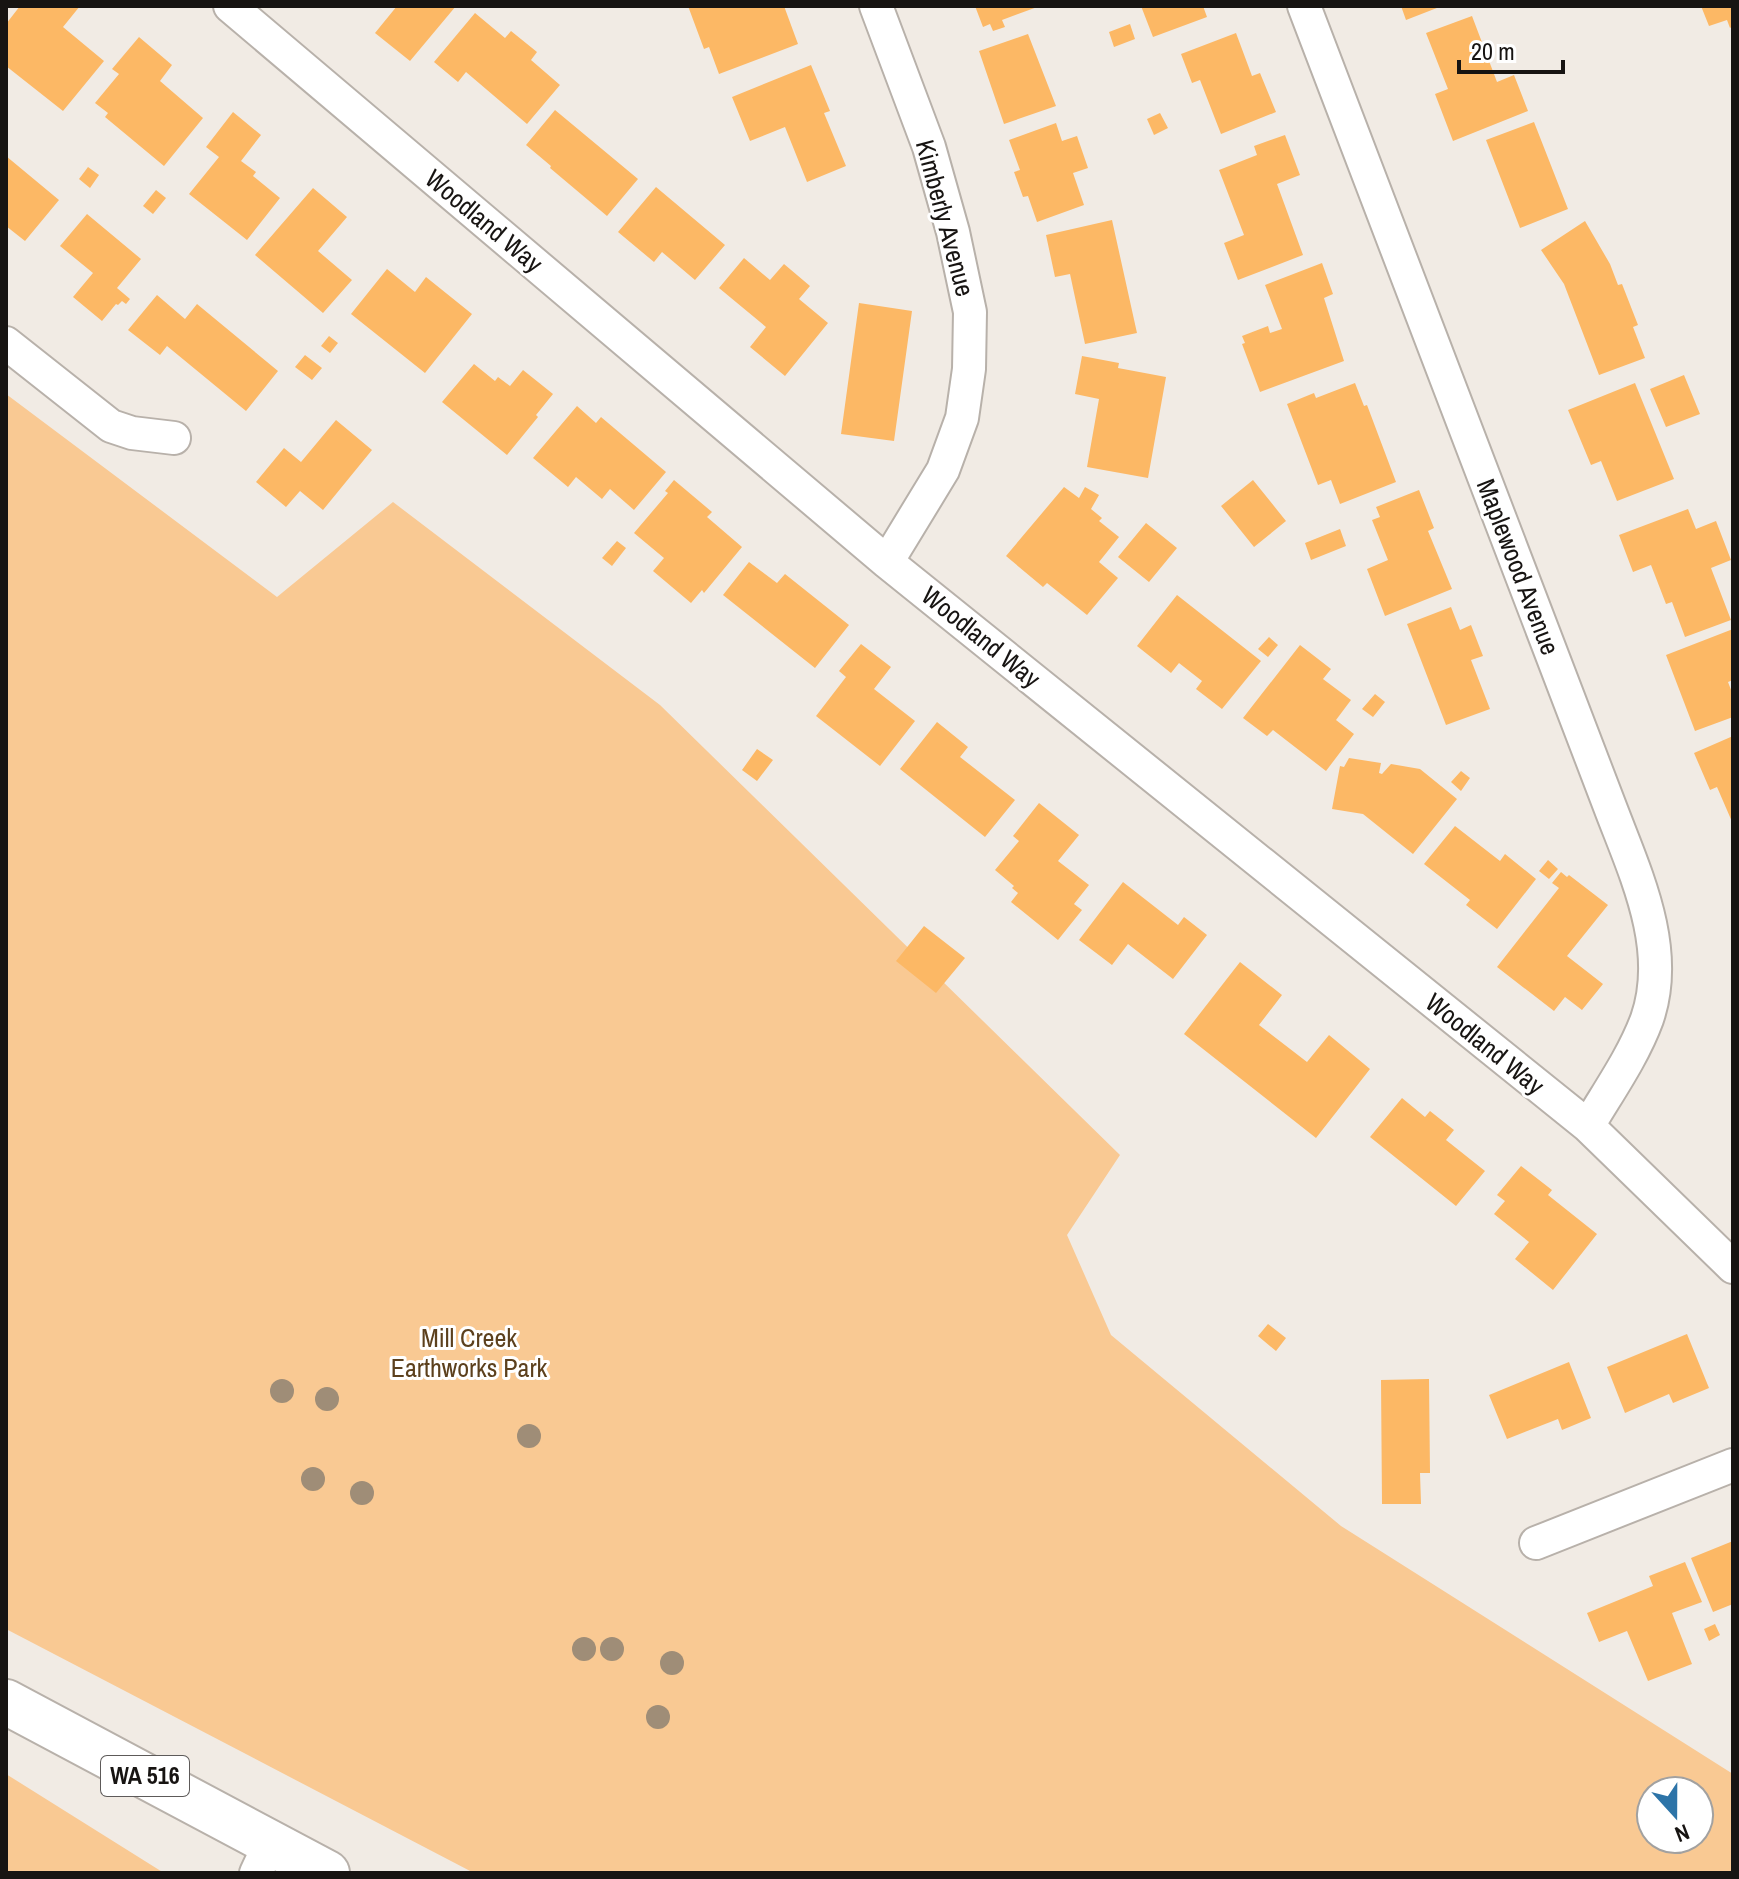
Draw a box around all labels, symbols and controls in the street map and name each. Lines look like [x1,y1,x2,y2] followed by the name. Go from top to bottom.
[1459,24,1563,74] scale bar
[1471,35,1515,67] text: 20 m
[908,136,983,300] street label: Kimberly Avenue
[418,161,551,280] street label: Woodland Way
[1469,474,1568,660] street label: Maplewood Avenue
[915,578,1048,696] street label: Woodland Way
[1419,985,1552,1103] street label: Woodland Way
[391,1320,548,1385] park label: Mill Creek Earthworks Park
[101,1756,189,1796] road number: WA 516
[1635,1775,1715,1855] north arrow
[1671,1817,1694,1850] text: N

